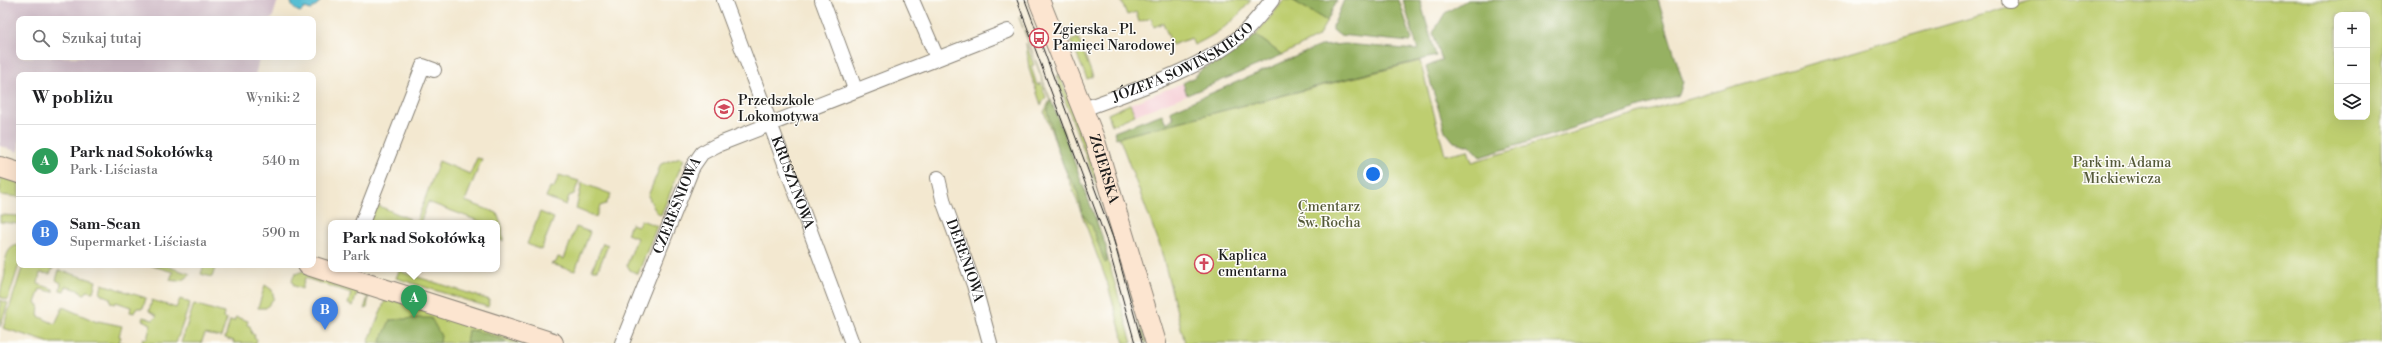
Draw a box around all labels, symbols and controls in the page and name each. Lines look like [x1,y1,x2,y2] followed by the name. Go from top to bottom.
[2334,12,2370,120] map controls
[2334,12,2370,48] button: +
[16,16,316,60] search box
[1109,19,1258,107] street label: JÓZEFA SOWIŃSKIEGO
[1053,21,1175,55] place label: Zgierska - Pl. Pamięci Narodowej
[30,27,52,49] icon: search
[1028,27,1050,49] bus stop icon: Zgierska - Pl. Pamięci Narodowej
[62,29,142,48] text: Szukaj tutaj
[2334,48,2370,84] button: −
[2334,84,2370,120] button: layers
[32,87,113,109] text: W pobliżu
[246,90,300,106] text: Wyniki: 2
[738,92,820,126] place label: Przedszkole Lokomotywa
[713,98,735,120] school or university icon: Przedszkole Lokomotywa
[1084,132,1122,206] street label: ZGIERSKA
[767,134,818,232] street label: KRUSZYNOWA
[70,143,213,162] text: Park nad Sokołówką
[40,153,50,169] text: A
[262,153,300,169] text: 540 m
[650,153,706,257] street label: CZEREŚNIOWA
[2073,154,2172,188] park label: Park im. Adama Mickiewicza
[70,162,158,178] text: Park · Liściasta
[1363,164,1383,184] your location
[1298,198,1361,232] park label: Cmentarz Św. Rocha
[70,215,140,234] text: Sam-Scan
[942,217,987,305] street label: DERENIOWA
[328,220,500,272] popup
[40,225,50,241] text: B
[262,225,300,241] text: 590 m
[343,229,485,248] text: Park nad Sokołówką
[70,234,207,250] text: Supermarket · Liściasta
[1218,247,1288,281] place label: Kaplica cmentarna
[343,248,370,264] text: Park
[1193,253,1215,275] church icon: Kaplica cmentarna
[401,285,427,318] pin: A
[312,297,338,330] pin: B

